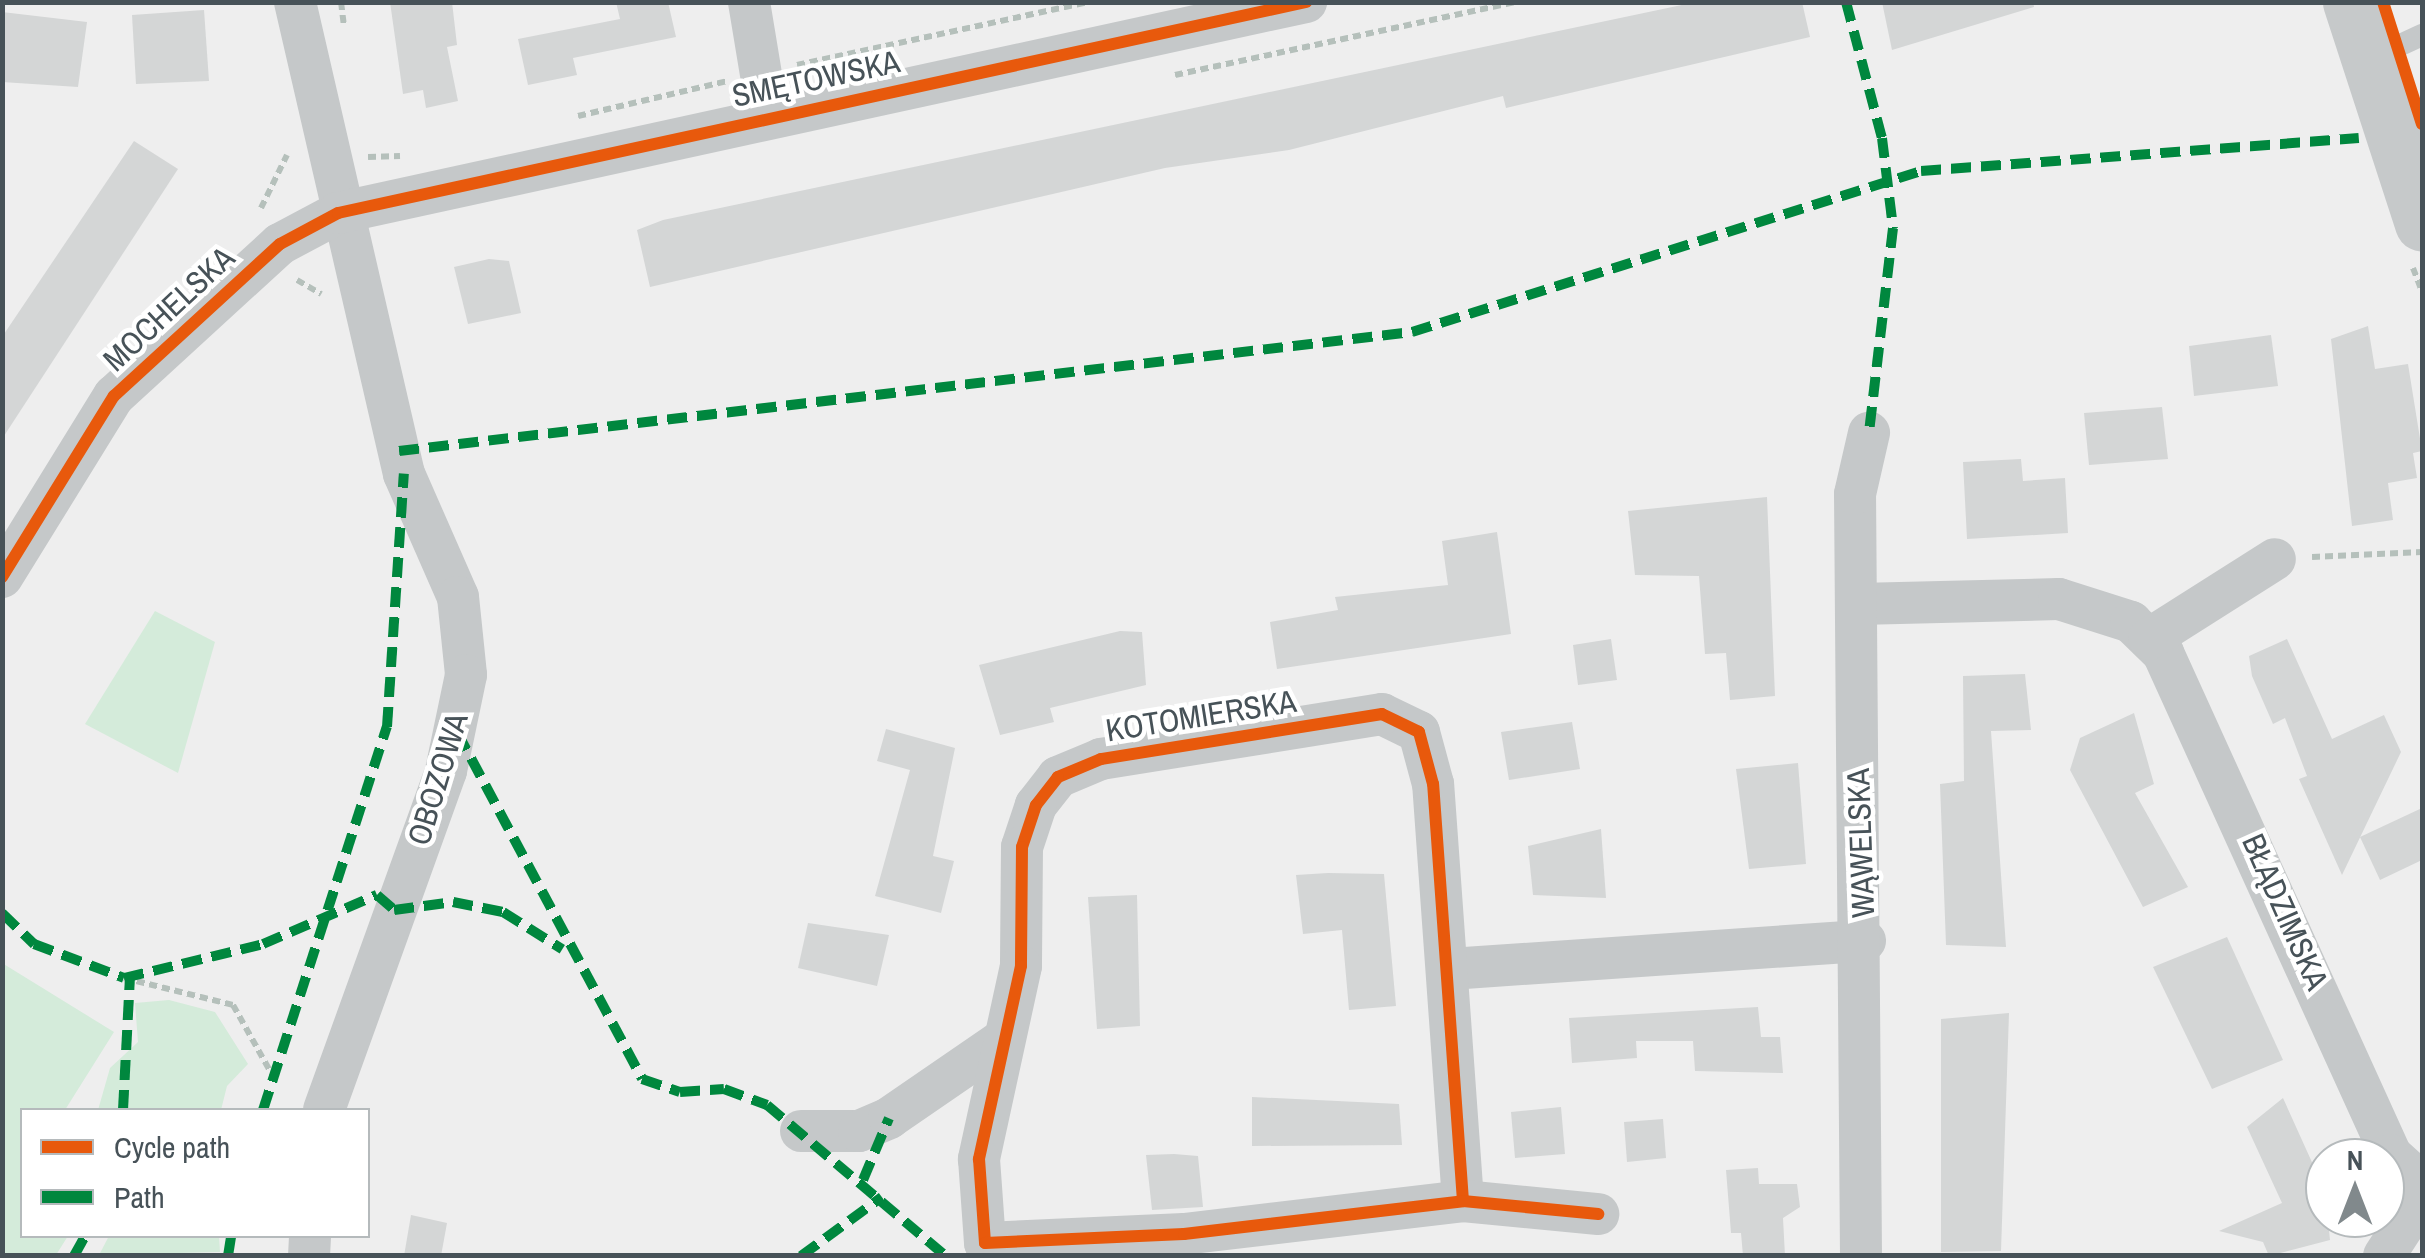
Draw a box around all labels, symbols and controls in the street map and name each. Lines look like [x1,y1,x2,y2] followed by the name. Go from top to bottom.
[729,43,903,115] street label: SMĘTOWSKA
[96,239,242,379] street label: MOCHELSKA
[1103,682,1299,750] street label: KOTOMIERSKA
[400,708,476,850] street label: OBOZOWA
[1839,768,1883,918] street label: WĄWELSKA
[2234,828,2336,996] street label: BŁĄDZIMSKA
[20,1108,370,1238] legend
[114,1127,230,1167] text: Cycle path
[2305,1138,2405,1238] north arrow
[2347,1141,2363,1179] text: N
[114,1177,165,1217] text: Path

